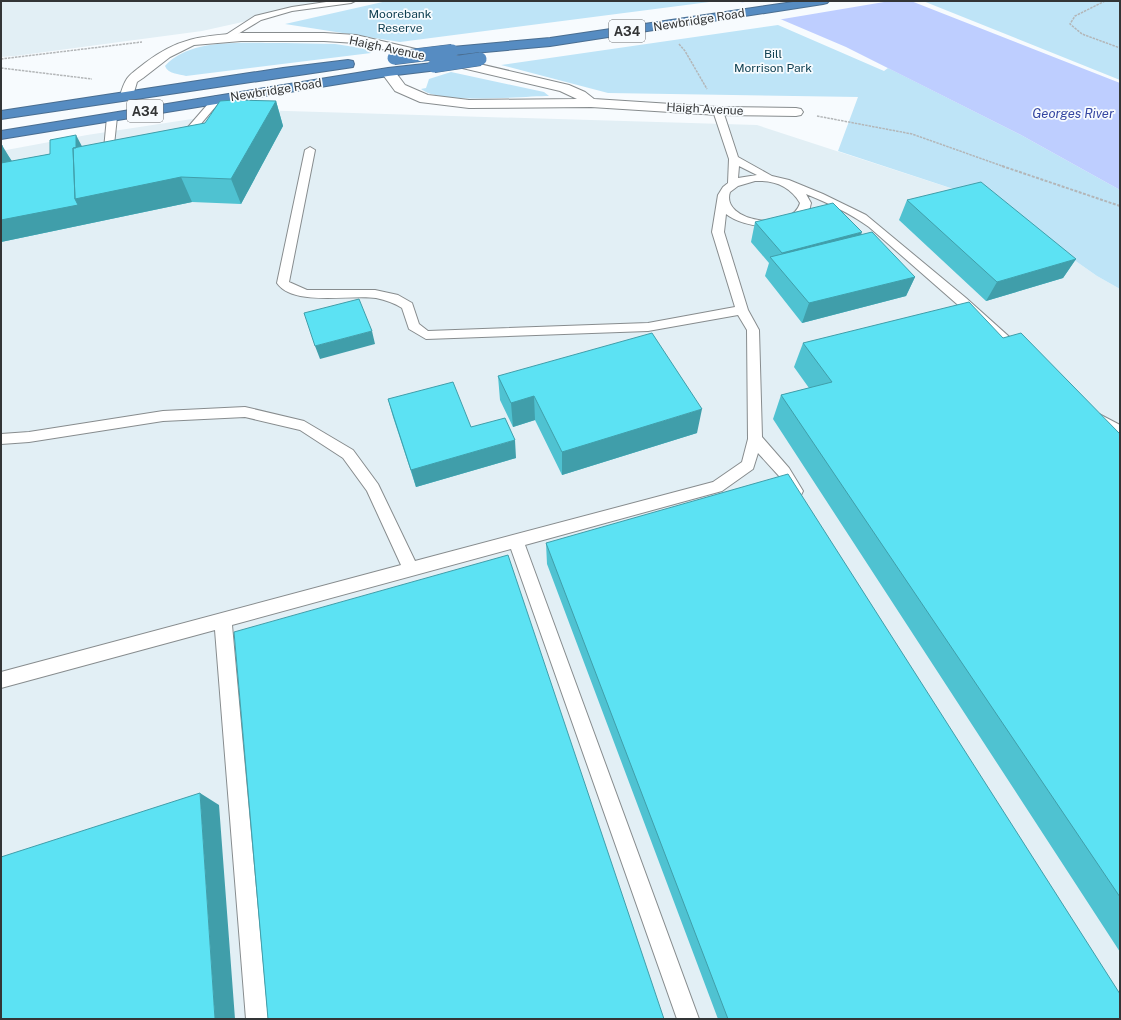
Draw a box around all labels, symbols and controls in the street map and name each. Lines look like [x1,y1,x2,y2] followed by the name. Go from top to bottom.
[652,6,746,34] street label: Newbridge Road
[369,7,432,35] park label: Moorebank Reserve
[609,20,645,42] road number: A34
[348,33,426,63] street label: Haigh Avenue
[734,47,812,75] park label: Bill Morrison Park
[229,76,323,104] street label: Newbridge Road
[127,100,163,122] road number: A34
[666,100,744,118] street label: Haigh Avenue
[1032,106,1114,121] water label: Georges River

